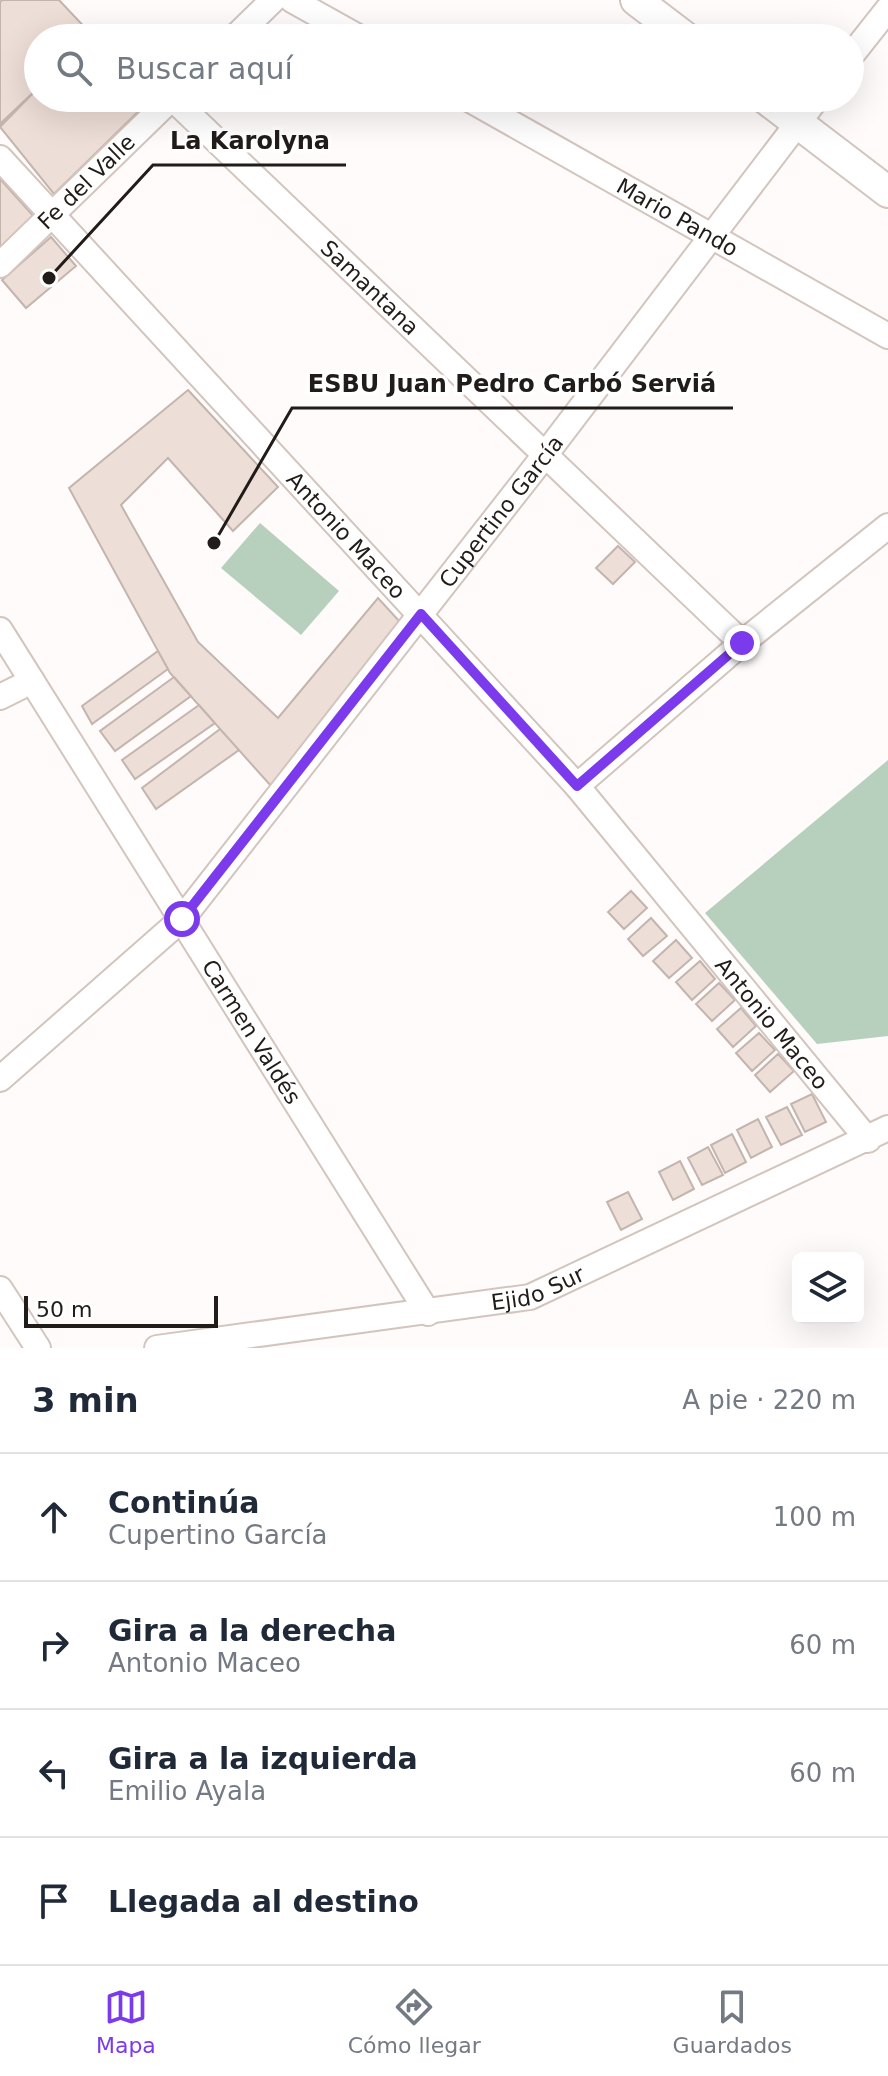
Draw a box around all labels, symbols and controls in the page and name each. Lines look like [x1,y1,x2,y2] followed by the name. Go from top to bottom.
[24,24,864,112] search box
[52,46,96,90] icon: search
[116,51,293,86] text: Buscar aquí
[153,117,346,165] callout: La Karolyna
[170,127,330,155] text: La Karolyna
[33,129,140,234] street label: Fe del Valle
[612,173,742,262] street label: Mario Pando
[316,235,424,340] street label: Samantana
[292,360,733,408] callout: ESBU Juan Pedro Carbó Serviá
[308,370,716,398] text: ESBU Juan Pedro Carbó Serviá
[434,431,568,592] street label: Cupertino García
[282,467,410,604] street label: Antonio Maceo
[724,625,760,661] route end
[164,901,200,937] route start
[710,953,833,1095] street label: Antonio Maceo
[197,955,306,1109] street label: Carmen Valdés
[792,1252,864,1324] map controls
[792,1252,864,1324] button: layers
[489,1261,589,1315] street label: Ejido Sur
[24,1292,218,1328] scale bar
[36,1297,92,1322] text: 50 m
[32,1380,139,1420] text: 3 min
[682,1385,856,1415] text: A pie · 220 m
[108,1485,260,1520] text: Continúa
[32,1495,76,1539] icon: ahead
[773,1502,856,1532] text: 100 m
[108,1520,328,1550] text: Cupertino García
[108,1613,396,1648] text: Gira a la derecha
[32,1623,76,1667] icon: right
[789,1630,856,1660] text: 60 m
[108,1648,301,1678] text: Antonio Maceo
[108,1741,418,1776] text: Gira a la izquierda
[32,1751,76,1795] icon: left
[789,1758,856,1788] text: 60 m
[108,1776,266,1806] text: Emilio Ayala
[32,1879,76,1923] icon: arrive
[108,1884,419,1919] text: Llegada al destino
[96,1985,156,2058] tab: Mapa
[348,1985,481,2058] tab: Cómo llegar
[673,1985,792,2058] tab: Guardados

